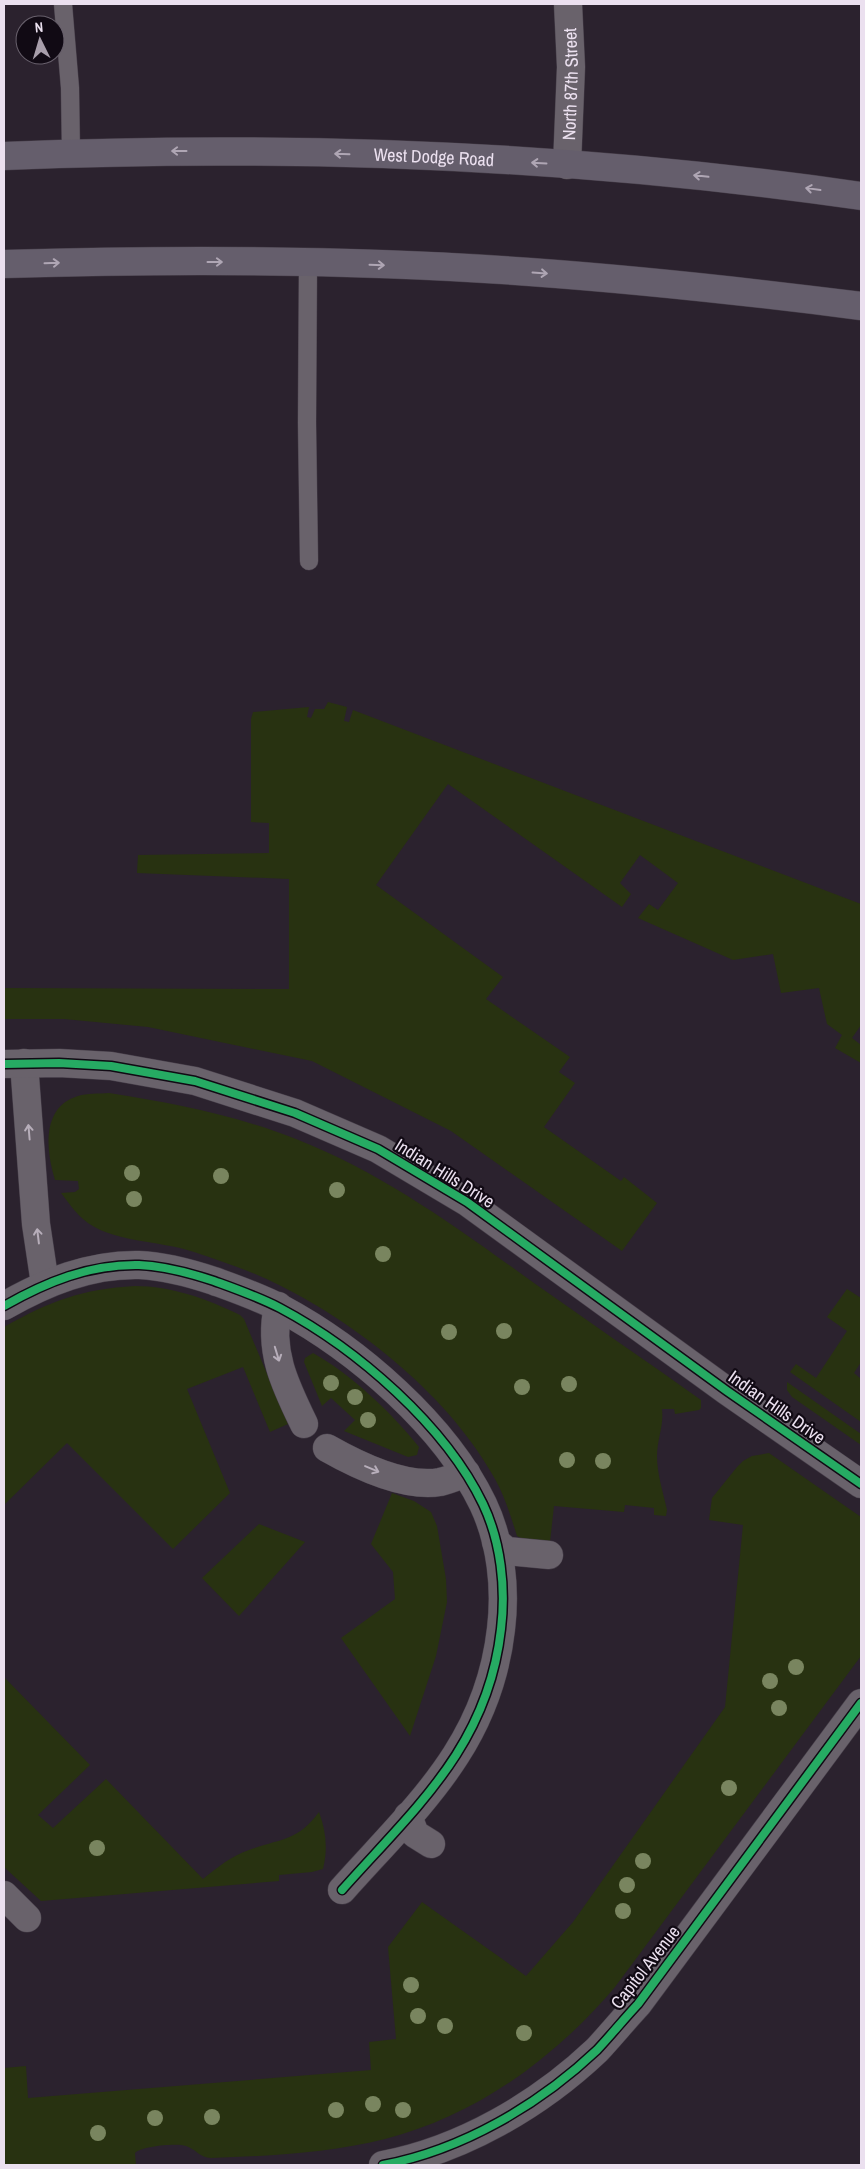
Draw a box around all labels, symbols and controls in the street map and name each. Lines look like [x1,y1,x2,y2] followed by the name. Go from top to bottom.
[15,15,65,65] north arrow
[34,18,44,36] text: N
[556,27,583,141] street label: North 87th Street
[373,141,495,172] street label: West Dodge Road
[172,146,188,156] one-way arrow
[334,149,350,159] one-way arrow
[531,159,547,168] one-way arrow
[693,171,709,181] one-way arrow
[805,184,821,194] one-way arrow
[206,257,223,267] one-way arrow
[44,258,60,267] one-way arrow
[369,260,385,270] one-way arrow
[531,268,547,277] one-way arrow
[24,1124,34,1140] one-way arrow
[390,1132,500,1214] street label: Indian Hills Drive
[33,1228,43,1244] one-way arrow
[272,1346,282,1362] one-way arrow
[723,1364,831,1450] street label: Indian Hills Drive
[364,1464,379,1474] one-way arrow
[604,1920,686,2014] street label: Capitol Avenue

